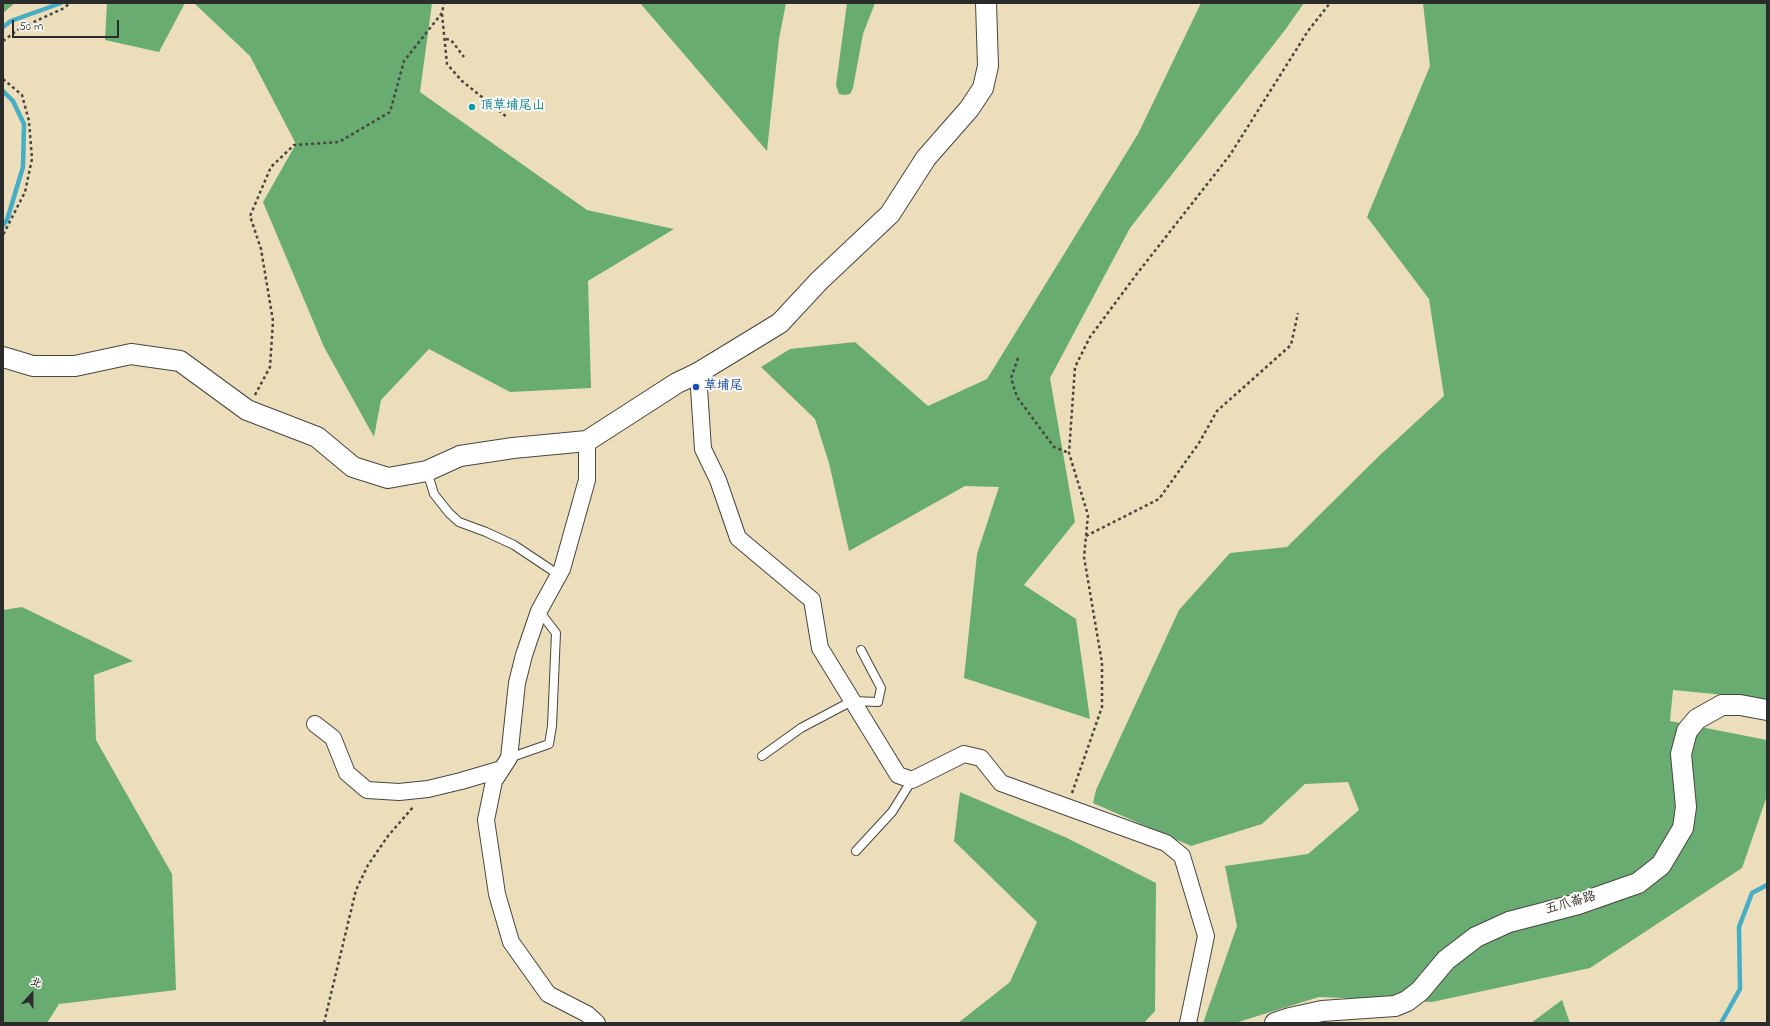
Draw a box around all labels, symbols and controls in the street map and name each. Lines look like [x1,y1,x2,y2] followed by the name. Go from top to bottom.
[14,12,121,38] scale bar
[19,18,43,36] text: 50 m
[480,99,545,115] place label: 頂草埔尾山
[467,102,477,112] marker: 頂草埔尾山
[704,379,743,395] place label: 草埔尾
[691,382,701,392] marker: 草埔尾
[1544,889,1598,919] street label: 五爪崙路
[28,973,44,992] text: 北
[12,974,52,1014] north arrow

